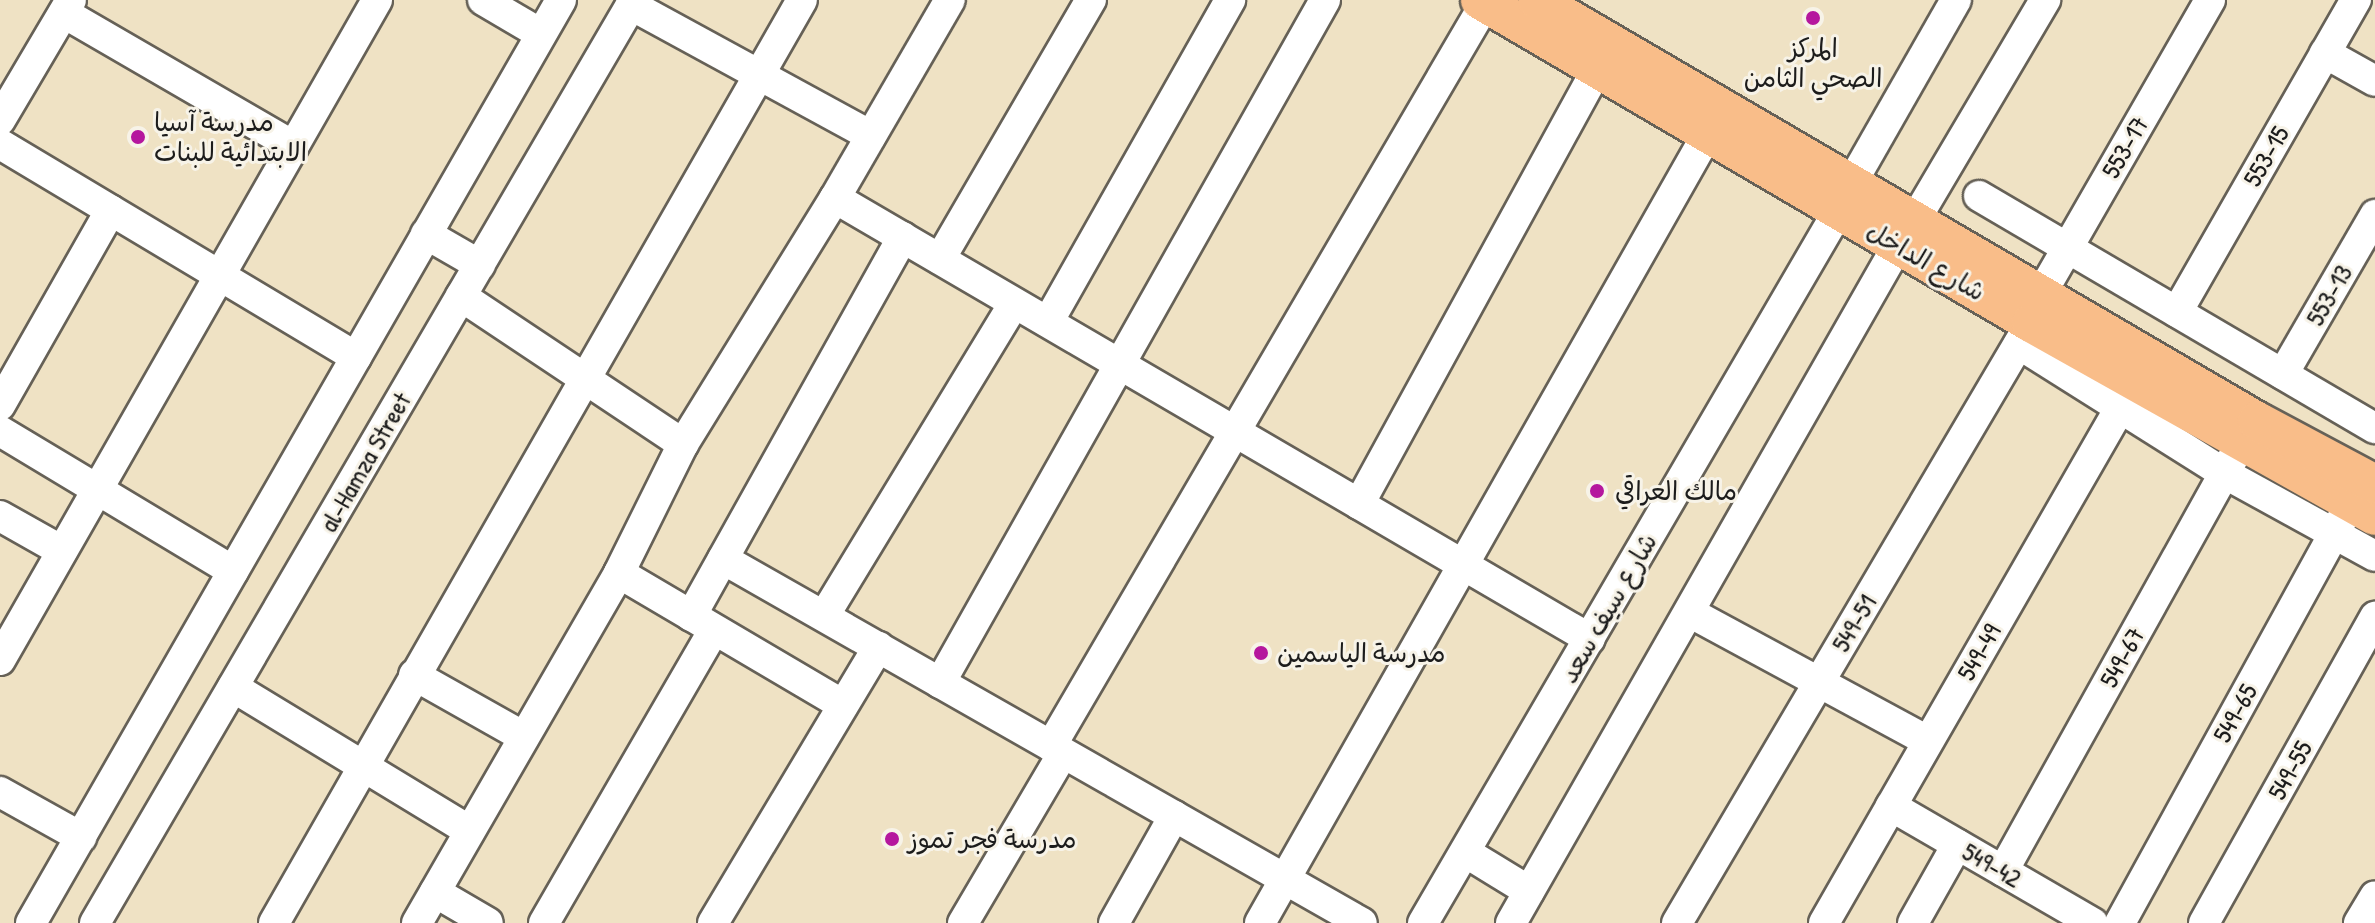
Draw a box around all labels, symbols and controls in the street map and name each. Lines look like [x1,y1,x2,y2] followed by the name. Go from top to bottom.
[1802,7,1824,29] marker: المركز الصحي الثامن
[1744,32,1882,94] place label: المركز الصحي الثامن
[154,106,307,168] place label: مدرسة آسيا الابتدائية للبنات
[2095,110,2155,184] street label: 553-17
[2236,120,2296,192] street label: 553-15
[129,128,147,146] marker: مدرسة آسيا الابتدائية للبنات
[1861,215,1991,307] street label: شارع الداخل
[2299,259,2359,331] street label: 553-13
[313,387,417,537] street label: al-Hamza Street
[1615,475,1737,507] place label: مالك العراقي
[1586,480,1608,502] marker: مالك العراقي
[1552,527,1664,689] street label: شارع سيف سعد
[1825,589,1883,657] street label: 549-51
[1950,618,2008,686] street label: 549-49
[2093,621,2151,693] street label: 549-67
[1277,637,1446,669] place label: مدرسة الياسمين
[1252,644,1270,662] marker: مدرسة الياسمين
[2206,678,2264,748] street label: 549-65
[2261,735,2319,805] street label: 549-55
[908,823,1077,855] place label: مدرسة فجر تموز
[883,830,901,848] marker: مدرسة فجر تموز
[1957,836,2027,894] street label: 549-42

